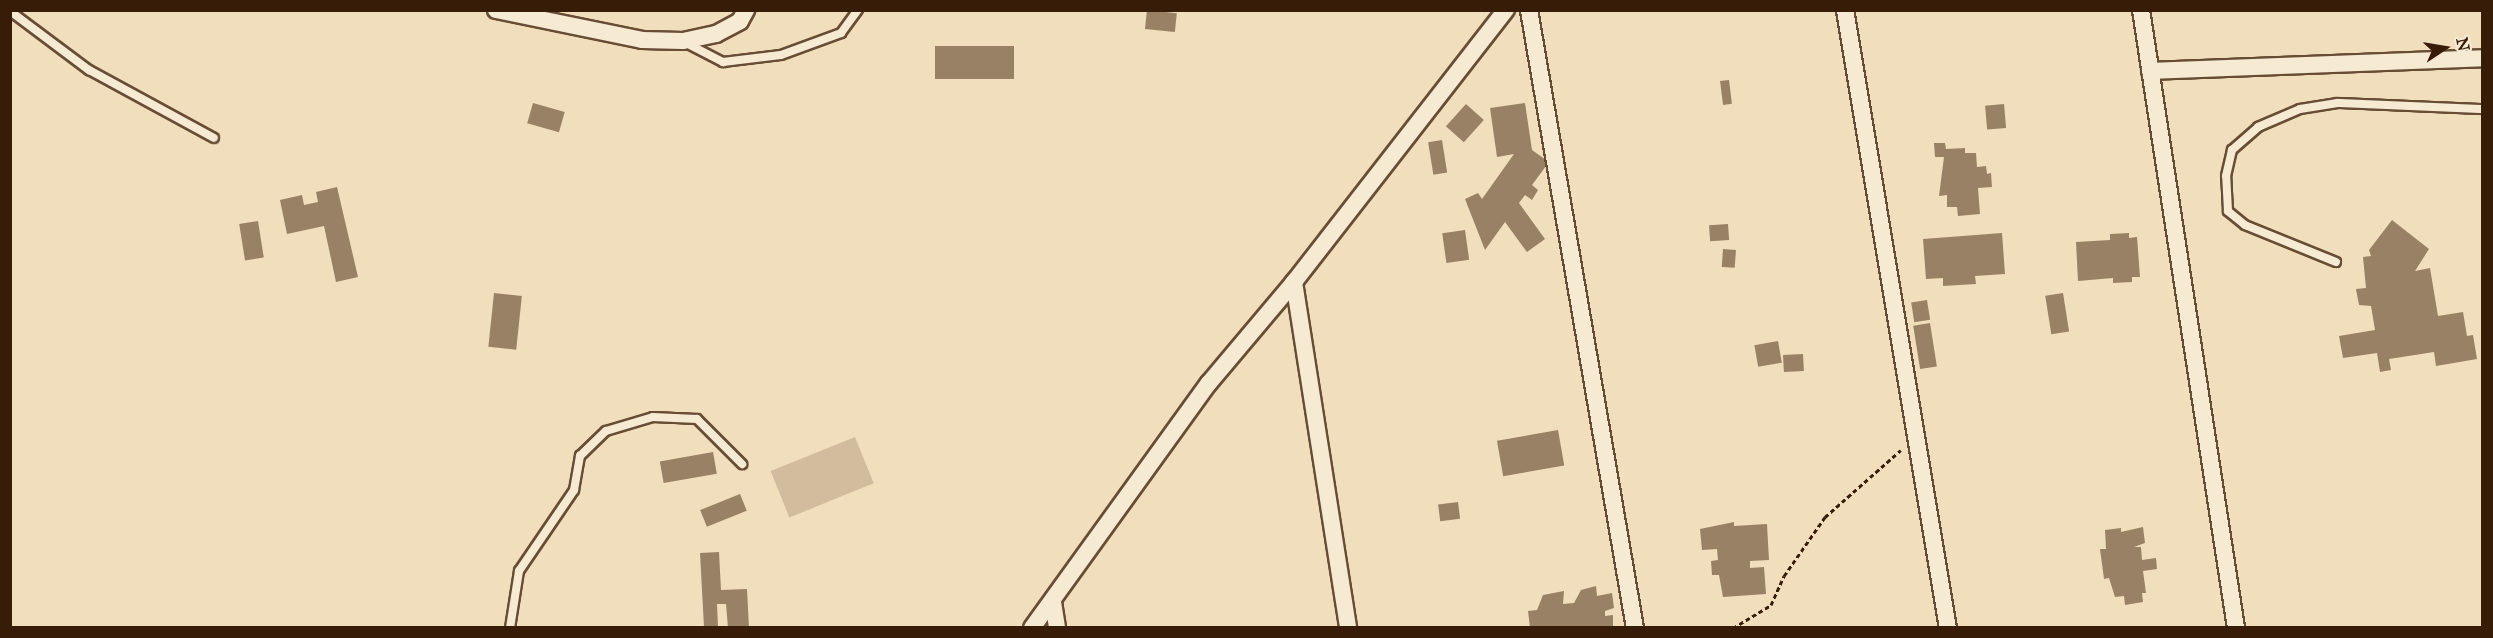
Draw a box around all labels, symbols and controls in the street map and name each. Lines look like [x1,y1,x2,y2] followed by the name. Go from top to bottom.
[2415,18,2475,78] north arrow
[2452,36,2474,53] text: N

